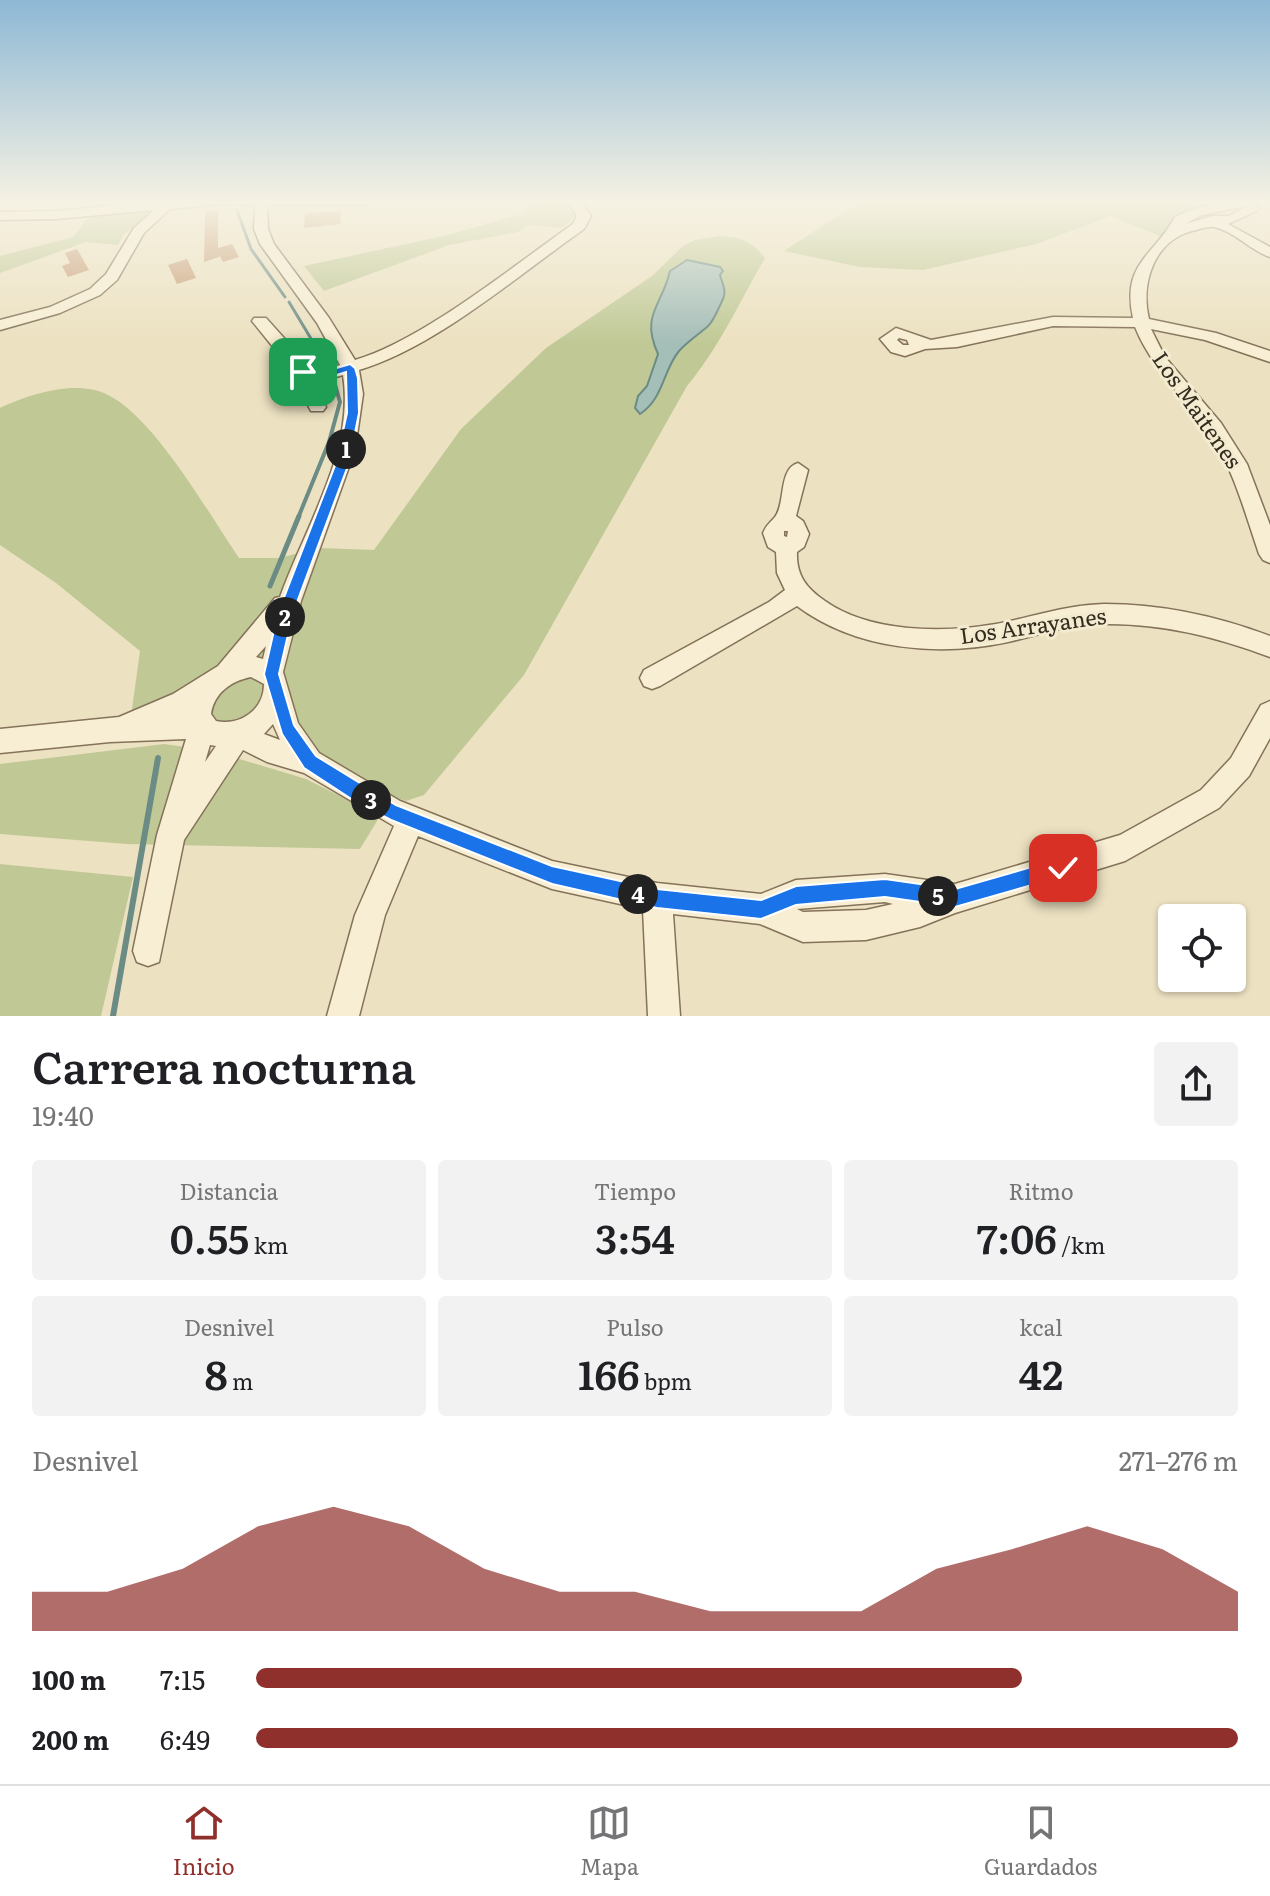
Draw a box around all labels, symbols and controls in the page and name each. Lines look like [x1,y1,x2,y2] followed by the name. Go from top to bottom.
[269,338,337,406] pin
[1146,344,1251,475] street label: Los Maitenes
[281,350,325,394] icon: arrive
[326,429,366,469] pin: 1
[341,432,351,465] text: 1
[265,597,305,637] pin: 2
[957,598,1108,651] street label: Los Arrayanes
[279,600,291,633] text: 2
[351,780,391,820] pin: 3
[365,783,377,816] text: 3
[1029,834,1097,902] pin
[1041,846,1085,890] icon: check
[618,874,658,914] pin: 4
[918,876,958,916] pin: 5
[631,877,645,910] text: 4
[932,879,944,912] text: 5
[1158,904,1246,992] map controls
[1158,904,1246,992] button: locate
[32,1032,415,1098] text: Carrera nocturna
[1154,1042,1238,1126] button: share
[32,1095,94,1134] text: 19:40
[180,1174,278,1207] text: Distancia
[594,1174,676,1207] text: Tiempo
[1008,1174,1074,1207] text: Ritmo
[170,1207,249,1266] text: 0.55
[595,1207,675,1266] text: 3:54
[977,1207,1057,1266] text: 7:06
[249,1228,288,1261] text: km
[1057,1228,1105,1261] text: /km
[184,1310,274,1343] text: Desnivel
[606,1310,664,1343] text: Pulso
[1019,1310,1063,1343] text: kcal
[205,1343,228,1402] text: 8
[578,1343,640,1402] text: 166
[1019,1343,1063,1402] text: 42
[228,1364,253,1397] text: m
[640,1364,692,1397] text: bpm
[32,1440,138,1479] text: Desnivel
[1119,1440,1238,1479] text: 271–276 m
[32,1659,106,1698] text: 100 m
[160,1659,205,1698] text: 7:15
[32,1719,109,1758] text: 200 m
[160,1719,210,1758] text: 6:49
[173,1801,235,1882] tab: Inicio
[580,1801,639,1882] tab: Mapa
[984,1801,1097,1882] tab: Guardados

